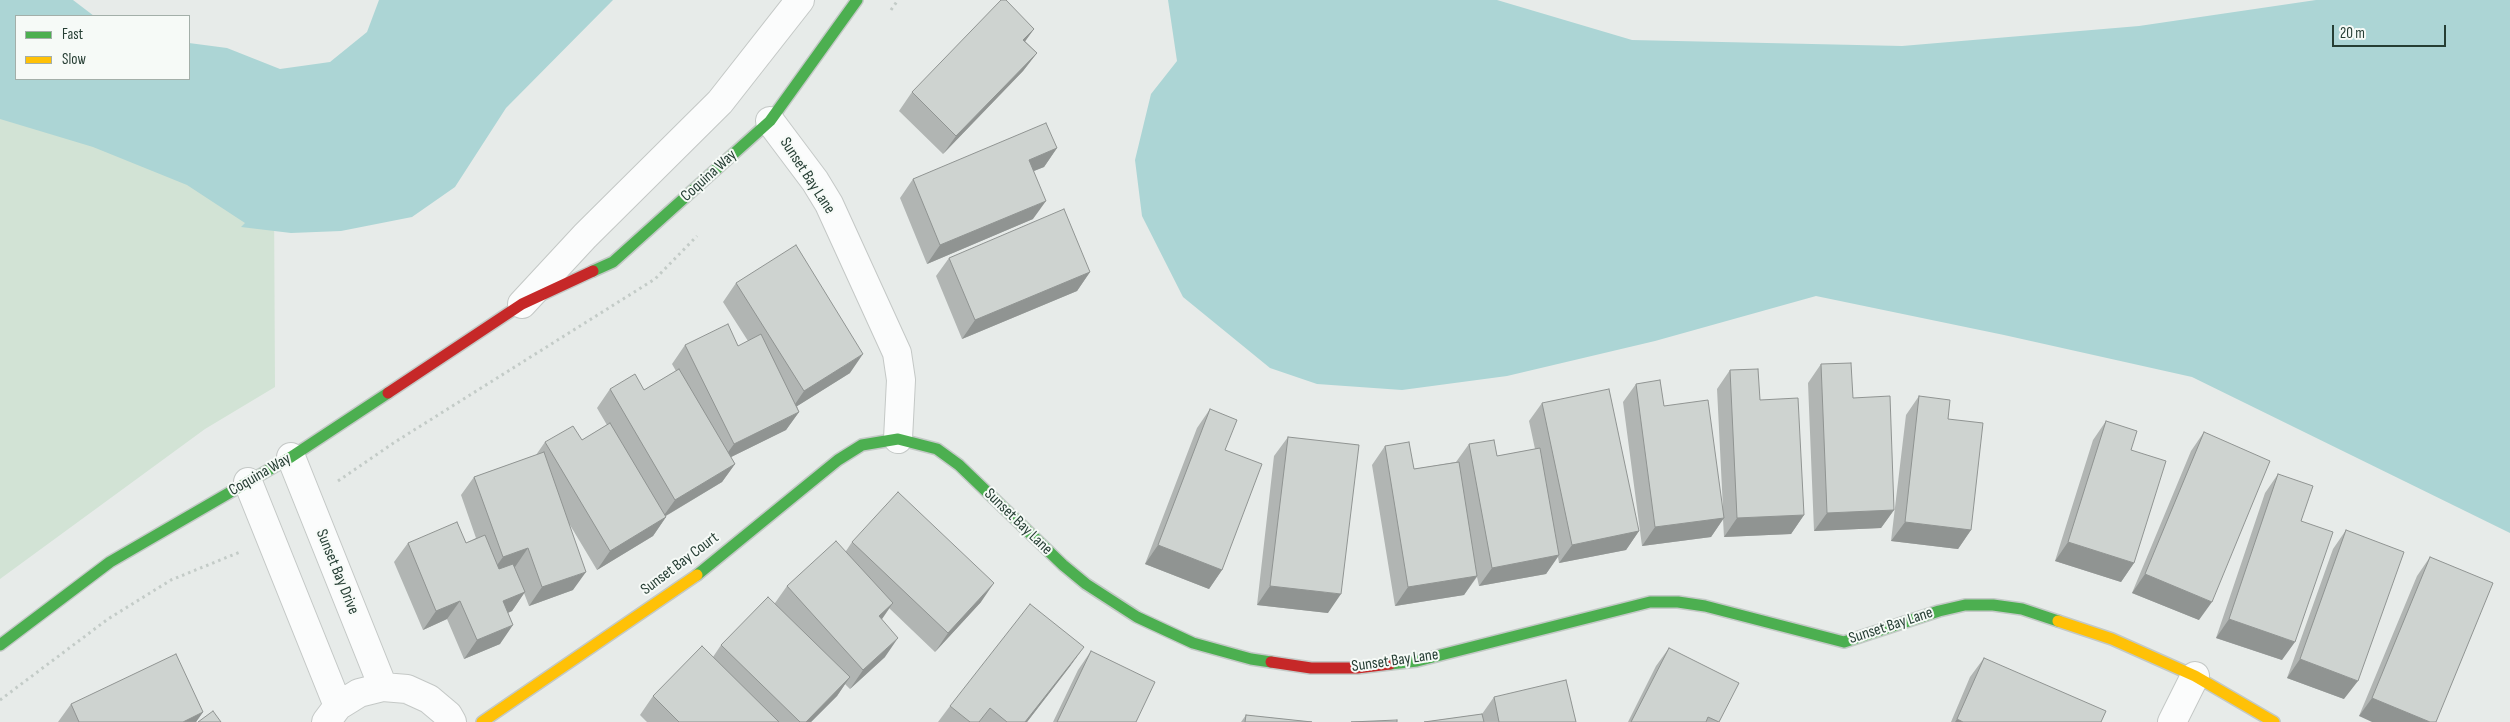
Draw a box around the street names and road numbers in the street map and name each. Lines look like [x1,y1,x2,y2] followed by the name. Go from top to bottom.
[775,134,839,218] street label: Sunset Bay Lane
[677,146,741,206] street label: Coquina Way
[226,450,294,500] street label: Coquina Way
[980,485,1056,559] street label: Sunset Bay Lane
[311,527,363,617] street label: Sunset Bay Drive
[637,529,723,599] street label: Sunset Bay Court
[1847,603,1935,649] street label: Sunset Bay Lane
[1350,645,1440,677] street label: Sunset Bay Lane

